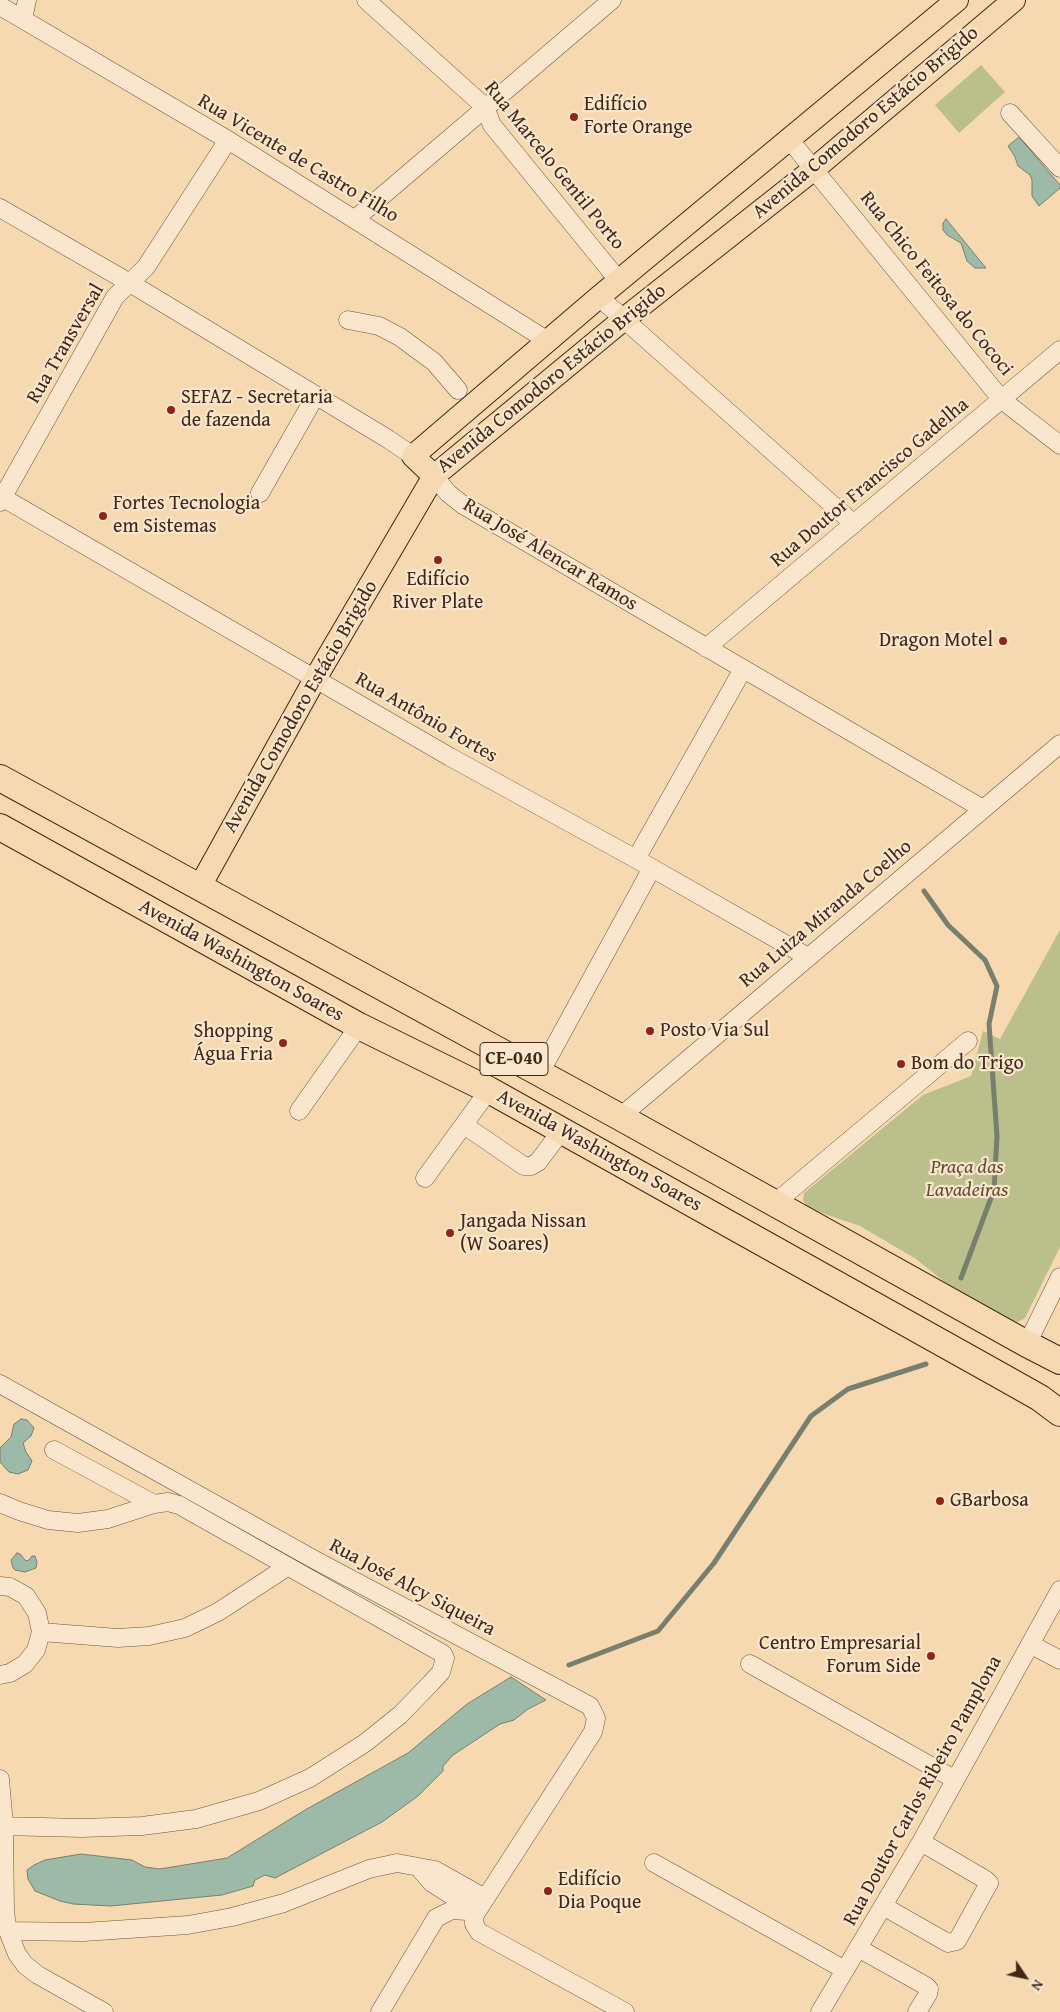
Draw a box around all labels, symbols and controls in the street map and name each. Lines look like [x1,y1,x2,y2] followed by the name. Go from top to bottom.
[748,21,984,225] street label: Avenida Comodoro Estácio Brigido
[479,77,629,255] street label: Rua Marcelo Gentil Porto
[193,89,403,229] street label: Rua Vicente de Castro Filho
[584,93,692,140] place label: Edifício Forte Orange
[568,111,580,123] marker: Edifício Forte Orange
[854,187,1018,381] street label: Rua Chico Feitosa do Cococi
[433,279,671,479] street label: Avenida Comodoro Estácio Brigido
[22,280,110,408] street label: Rua Transversal
[181,386,333,433] place label: SEFAZ - Secretaria de fazenda
[766,393,974,573] street label: Rua Doutor Francisco Gadelha
[165,404,177,416] marker: SEFAZ - Secretaria de fazenda
[113,492,260,539] place label: Fortes Tecnologia em Sistemas
[458,493,642,617] street label: Rua José Alencar Ramos
[97,510,109,522] marker: Fortes Tecnologia em Sistemas
[432,554,444,566] marker: Edifício River Plate
[393,568,483,615] place label: Edifício River Plate
[219,576,383,838] street label: Avenida Comodoro Estácio Brigido
[879,629,993,653] place label: Dragon Motel
[997,635,1009,647] marker: Dragon Motel
[351,668,501,768] street label: Rua Antônio Fortes
[735,835,917,993] street label: Rua Luiza Miranda Coelho
[134,895,348,1027] street label: Avenida Washington Soares
[660,1019,769,1043] place label: Posto Via Sul
[193,1020,273,1067] place label: Shopping Água Fria
[644,1025,656,1037] marker: Posto Via Sul
[277,1037,289,1049] marker: Shopping Água Fria
[480,1042,548,1076] road number: CE-040
[911,1052,1024,1076] place label: Bom do Trigo
[895,1058,907,1070] marker: Bom do Trigo
[492,1085,706,1217] street label: Avenida Washington Soares
[926,1156,1008,1203] park label: Praça das Lavadeiras
[460,1210,586,1257] place label: Jangada Nissan (W Soares)
[444,1227,456,1239] marker: Jangada Nissan (W Soares)
[950,1489,1029,1513] place label: GBarbosa
[934,1495,946,1507] marker: GBarbosa
[325,1534,499,1642] street label: Rua José Alcy Siqueira
[759,1632,921,1679] place label: Centro Empresarial Forum Side
[925,1650,937,1662] marker: Centro Empresarial Forum Side
[839,1652,1007,1930] street label: Rua Doutor Carlos Ribeiro Pamplona
[558,1868,641,1915] place label: Edifício Dia Poque
[542,1885,554,1897] marker: Edifício Dia Poque
[1000,1952,1050,2002] north arrow
[1027,1976,1048,1995] text: N

